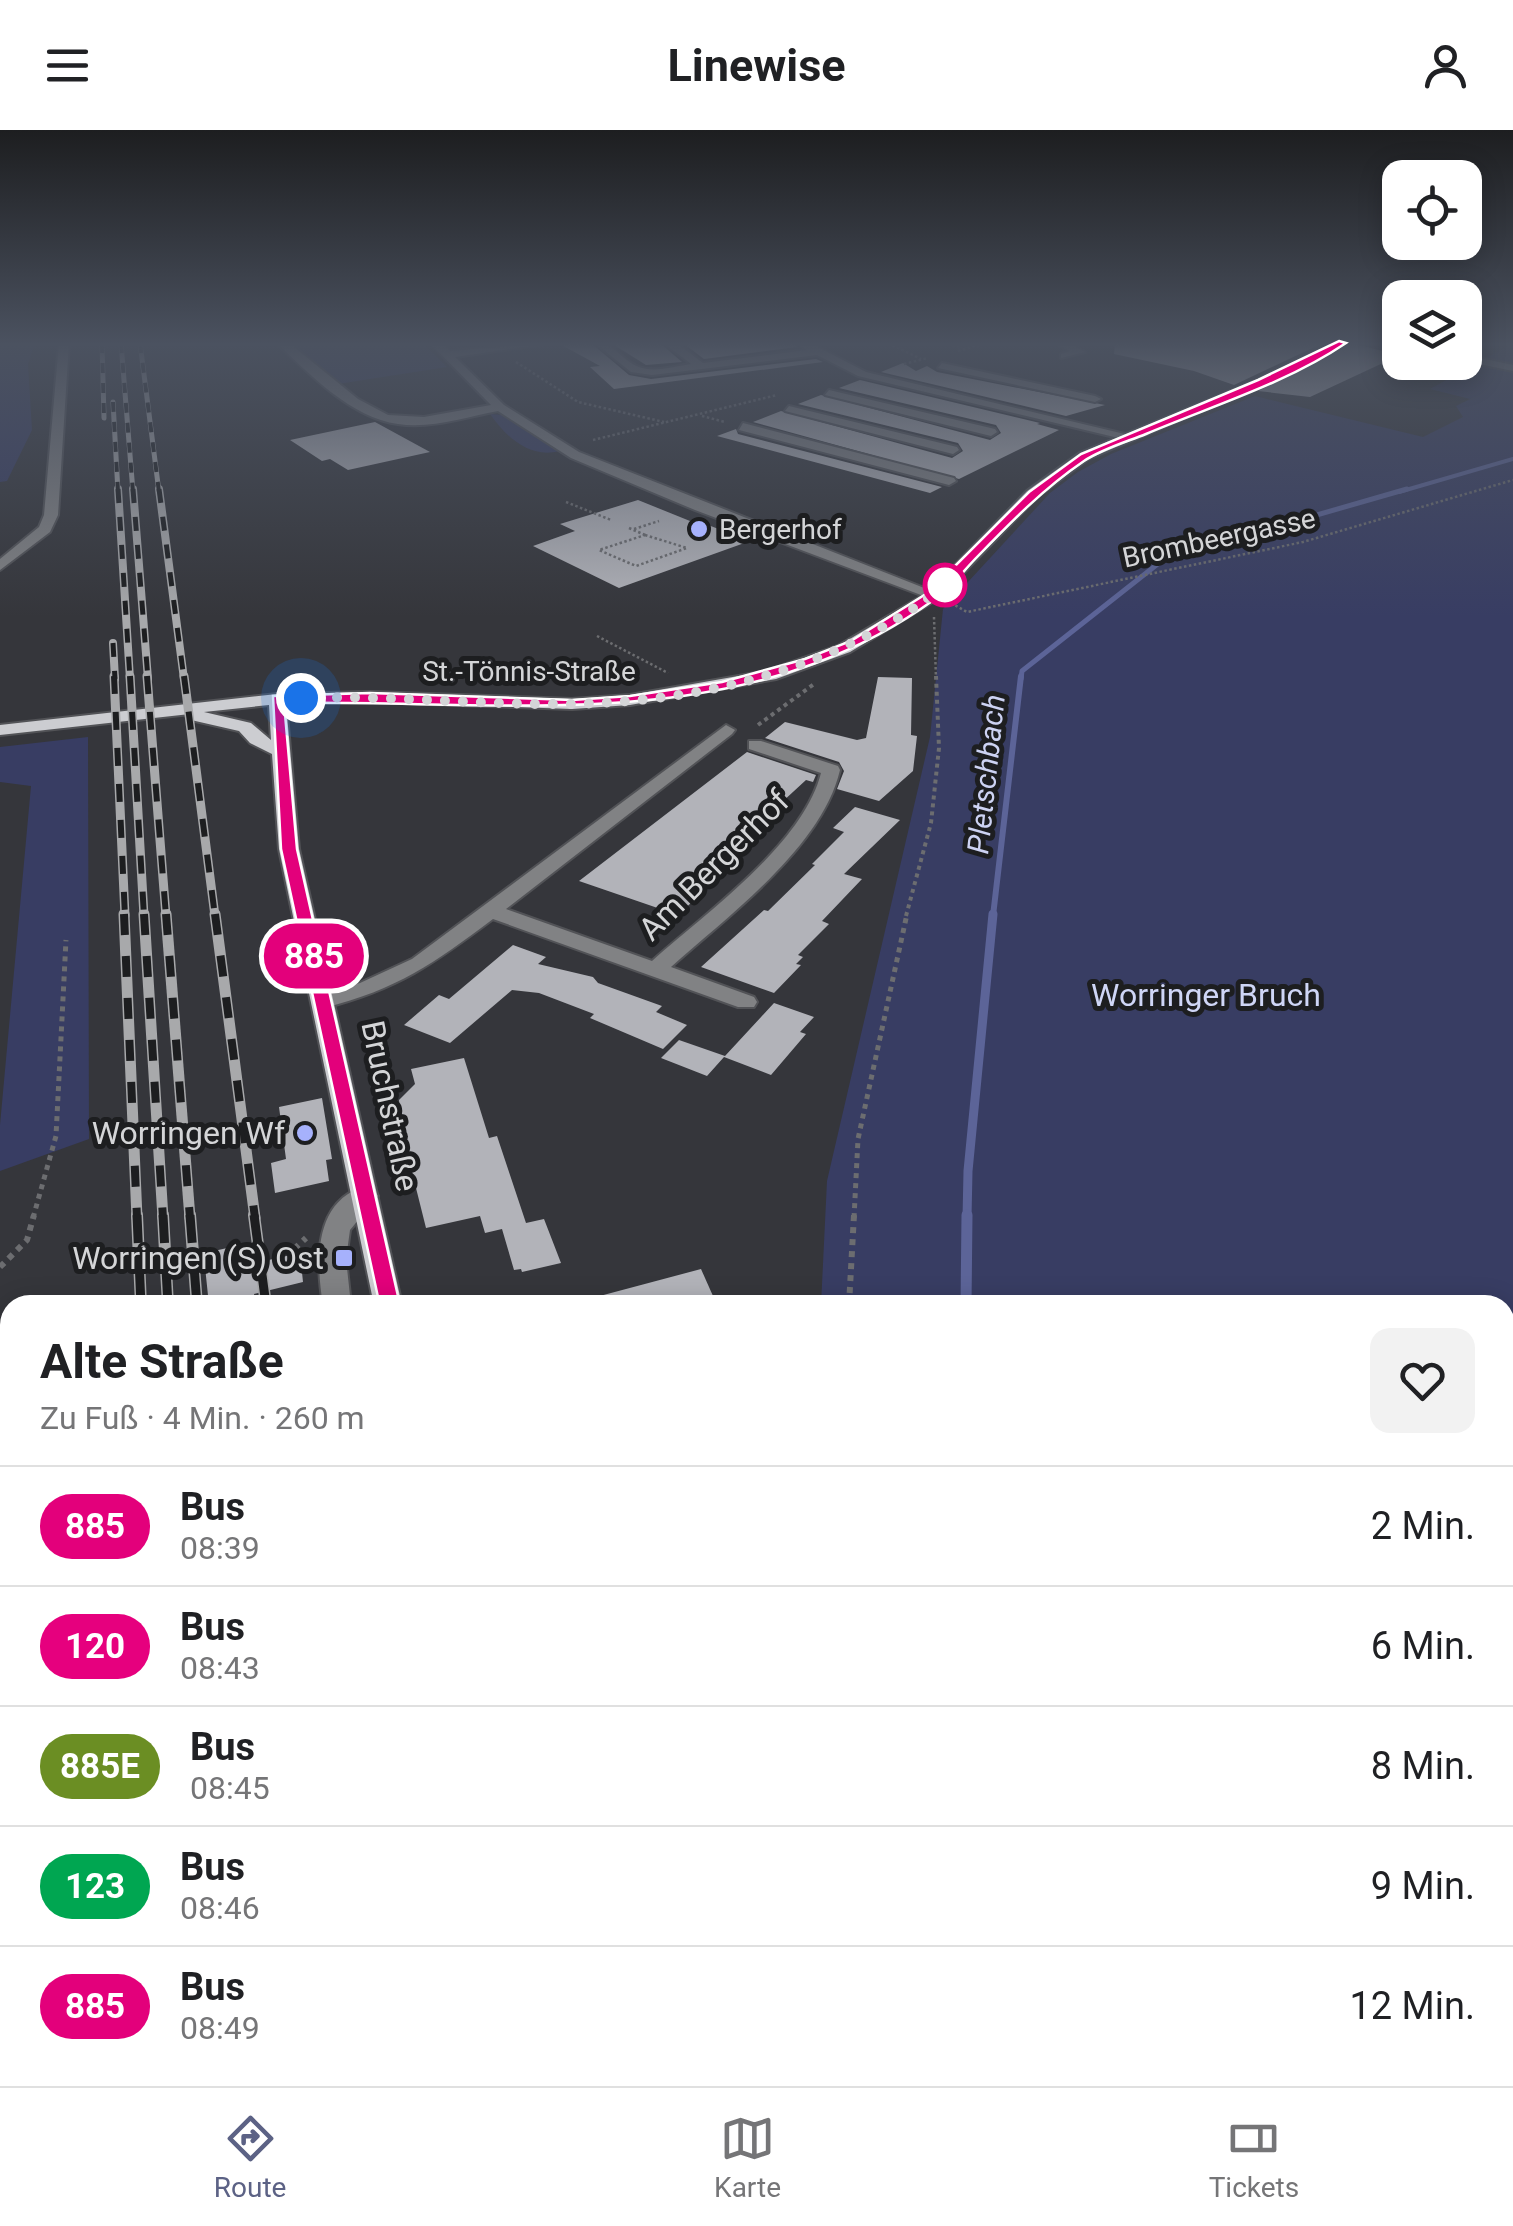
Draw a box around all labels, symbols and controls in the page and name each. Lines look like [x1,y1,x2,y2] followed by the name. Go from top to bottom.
[40,38,95,93] icon: menu
[1418,38,1473,93] icon: person
[667,39,846,92] text: Linewise
[1382,160,1482,380] map controls
[1382,160,1482,260] button: locate
[1382,280,1482,380] button: layers
[1119,501,1319,575] street label: Brombeergasse
[719,513,842,546] place label: Bergerhof
[688,518,710,540] marker: Bergerhof
[924,564,966,606] unlabelled marker
[422,655,636,688] street label: St.-Tönnis-Straße
[276,673,326,723] your location
[960,693,1012,855] water label: Pletschbach
[631,781,798,948] street label: Am Bergerhof
[256,924,372,988] line badge: 885
[284,936,344,977] text: 885
[1091,976,1321,1014] park label: Worringer Bruch
[353,1017,427,1195] street label: Bruchstraße
[92,1114,286,1152] place label: Worringen Wf
[294,1122,316,1144] marker: Worringen Wf
[72,1239,324,1277] place label: Worringen (S) Ost
[333,1247,355,1269] marker: Worringen (S) Ost
[1370,1328,1475,1433] button: heart
[40,1333,284,1390] text: Alte Straße
[40,1399,365,1437] text: Zu Fuß · 4 Min. · 260 m
[180,1485,245,1529] text: Bus
[1371,1504,1475,1548] text: 2 Min.
[65,1506,125,1547] text: 885
[180,1529,260,1567] text: 08:39
[180,1605,245,1649] text: Bus
[1371,1624,1475,1668] text: 6 Min.
[65,1626,125,1667] text: 120
[180,1649,260,1687] text: 08:43
[190,1725,255,1769] text: Bus
[1371,1744,1475,1788] text: 8 Min.
[60,1746,140,1787] text: 885E
[190,1769,270,1807] text: 08:45
[180,1845,245,1889] text: Bus
[1371,1864,1475,1908] text: 9 Min.
[65,1866,125,1907] text: 123
[180,1889,260,1927] text: 08:46
[180,1965,245,2009] text: Bus
[1349,1984,1475,2028] text: 12 Min.
[65,1986,125,2027] text: 885
[180,2009,260,2047] text: 08:49
[214,2111,286,2204] tab: Route
[714,2111,781,2204] tab: Karte
[1209,2111,1299,2204] tab: Tickets

